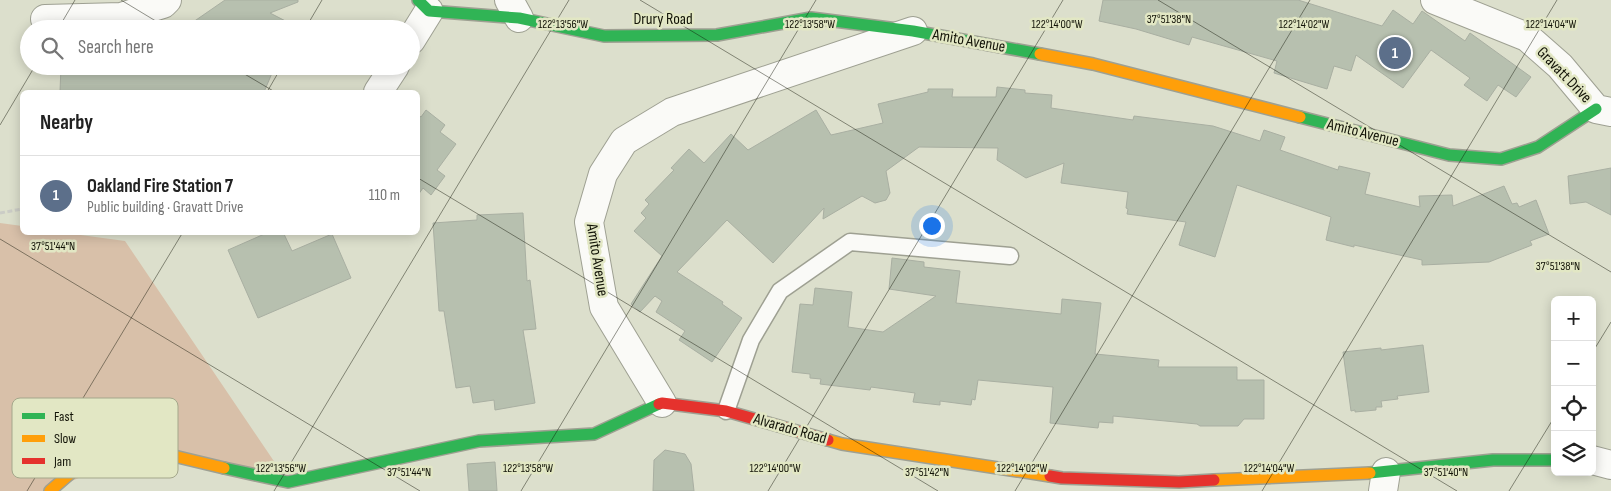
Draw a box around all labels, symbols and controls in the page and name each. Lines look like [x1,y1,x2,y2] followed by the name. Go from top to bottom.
[633,10,693,29] street label: Drury Road
[1147,12,1191,27] text: 37°51'38"N
[538,17,588,32] text: 122°13'56"W
[785,17,835,32] text: 122°13'58"W
[1032,17,1083,32] text: 122°14'00"W
[1279,17,1329,32] text: 122°14'02"W
[1526,17,1576,32] text: 122°14'04"W
[20,20,420,75] search box
[930,25,1007,57] street label: Amito Avenue
[38,34,66,62] icon: search
[1379,34,1411,72] pin: 1
[78,36,154,59] text: Search here
[1533,43,1595,107] street label: Gravatt Drive
[40,110,93,135] text: Nearby
[1324,115,1401,151] street label: Amito Avenue
[87,175,233,198] text: Oakland Fire Station 7
[53,186,59,205] text: 1
[369,186,400,205] text: 110 m
[87,198,243,217] text: Public building · Gravatt Drive
[919,213,945,239] your location
[582,221,612,298] street label: Amito Avenue
[31,239,75,254] text: 37°51'44"N
[1536,259,1580,274] text: 37°51'38"N
[1551,296,1596,476] map controls
[1551,296,1596,341] button: +
[1551,341,1596,386] button: −
[1551,386,1596,431] button: locate
[12,398,178,478] legend
[54,408,74,425] text: Fast
[750,409,829,448] street label: Alvarado Road
[54,430,76,447] text: Slow
[1551,431,1596,476] button: layers
[53,453,71,470] text: Jam
[256,461,306,476] text: 122°13'56"W
[503,461,553,476] text: 122°13'58"W
[750,461,801,476] text: 122°14'00"W
[997,461,1047,476] text: 122°14'02"W
[1244,461,1294,476] text: 122°14'04"W
[387,465,431,480] text: 37°51'44"N
[905,465,949,480] text: 37°51'42"N
[1424,465,1468,480] text: 37°51'40"N

